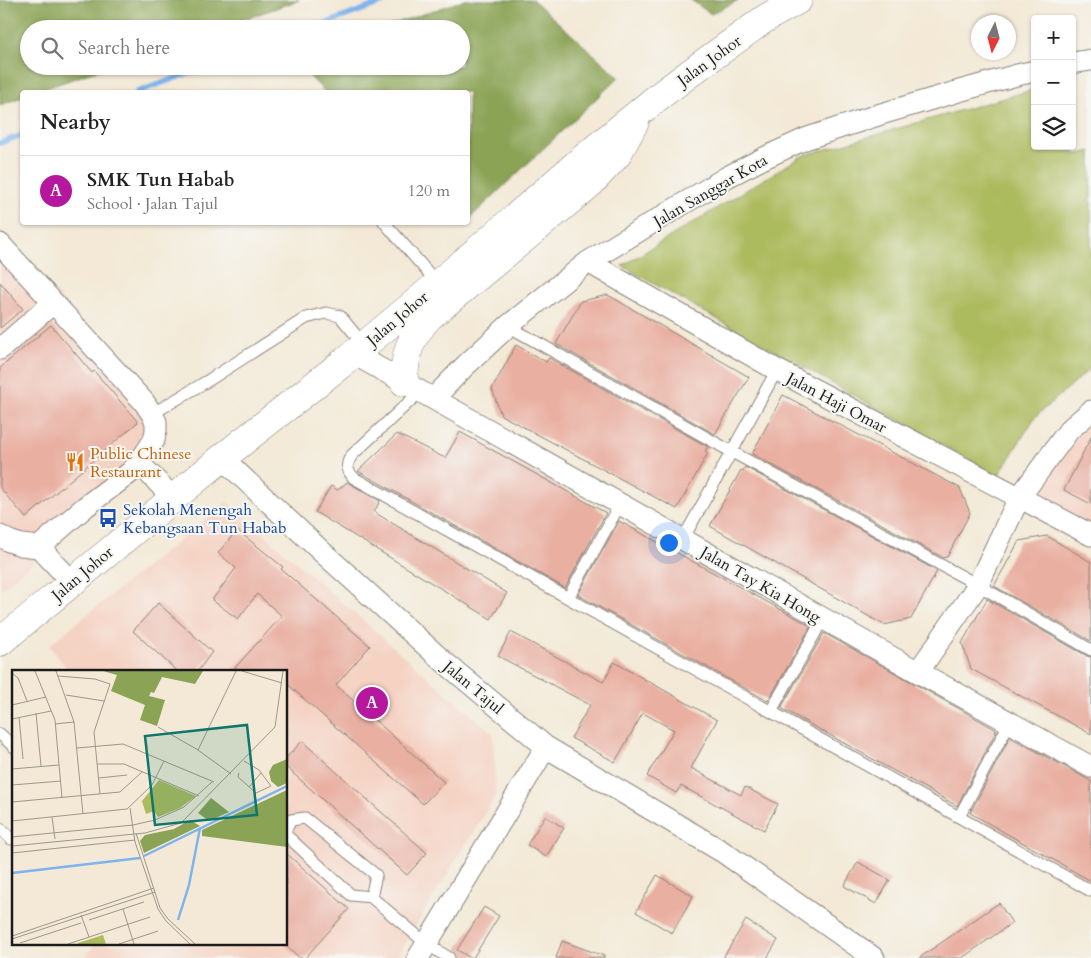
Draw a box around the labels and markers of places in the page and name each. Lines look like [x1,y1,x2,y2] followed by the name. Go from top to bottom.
[90,443,191,483] place label: Public Chinese Restaurant
[64,451,86,473] restaurant icon: Public Chinese Restaurant
[123,499,287,539] place label: Sekolah Menengah Kebangsaan Tun Habab
[97,507,119,529] bus stop icon: Sekolah Menengah Kebangsaan Tun Habab
[356,684,388,722] pin: A

